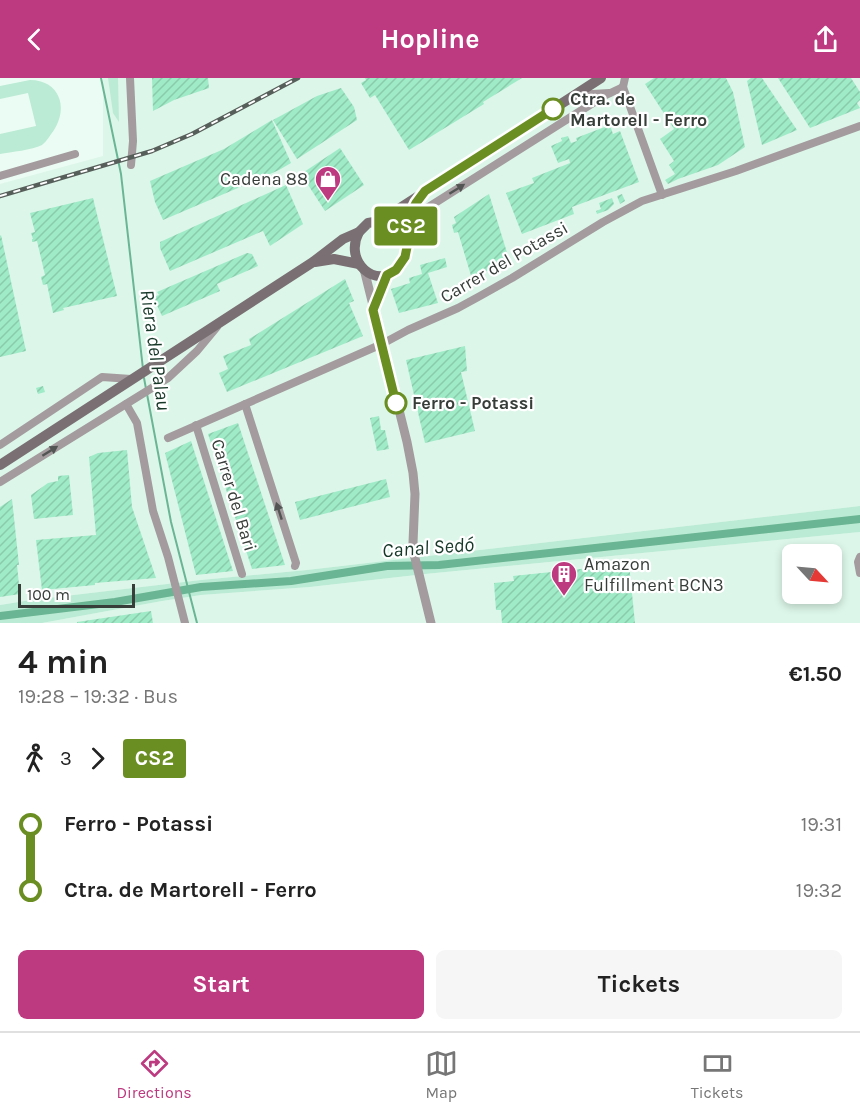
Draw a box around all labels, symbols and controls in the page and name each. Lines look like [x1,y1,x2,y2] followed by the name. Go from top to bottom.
[18,23,51,56] icon: back
[380,23,480,55] text: Hopline
[809,23,842,56] icon: share
[570,88,707,131] place label: Ctra. de Martorell - Ferro
[542,98,564,120] marker: Ctra. de Martorell - Ferro
[313,164,343,202] shop icon: Cadena 88
[220,168,308,190] place label: Cadena 88
[449,183,465,195] one-way arrow
[372,206,440,246] line badge: CS2
[386,214,426,238] text: CS2
[436,216,572,308] street label: Carrer del Potassi
[136,288,175,412] water label: Riera del Palau
[385,392,407,414] marker: Ferro - Potassi
[412,392,534,414] place label: Ferro - Potassi
[206,436,262,554] street label: Carrer del Bari
[42,446,58,457] one-way arrow
[274,502,283,520] one-way arrow
[381,533,475,562] water label: Canal Sedó
[782,544,842,604] north arrow
[782,544,842,604] map controls
[584,553,724,596] place label: Amazon Fulfillment BCN3
[549,559,579,597] building icon: Amazon Fulfillment BCN3
[18,581,135,608] scale bar
[27,585,70,604] text: 100 m
[18,643,109,681] text: 4 min
[789,661,842,687] text: €1.50
[18,685,178,708] text: 19:28 – 19:32 · Bus
[18,742,51,775] icon: walk
[81,742,114,775] icon: forward
[135,746,174,770] text: CS2
[60,747,72,770] text: 3
[64,811,213,837] text: Ferro - Potassi
[801,813,842,836] text: 19:31
[64,877,317,903] text: Ctra. de Martorell - Ferro
[796,879,842,902] text: 19:32
[18,950,424,1019] button: Start
[436,950,842,1019] button: Tickets
[117,1047,192,1102] tab: Directions
[425,1047,458,1102] tab: Map
[691,1047,743,1102] tab: Tickets

